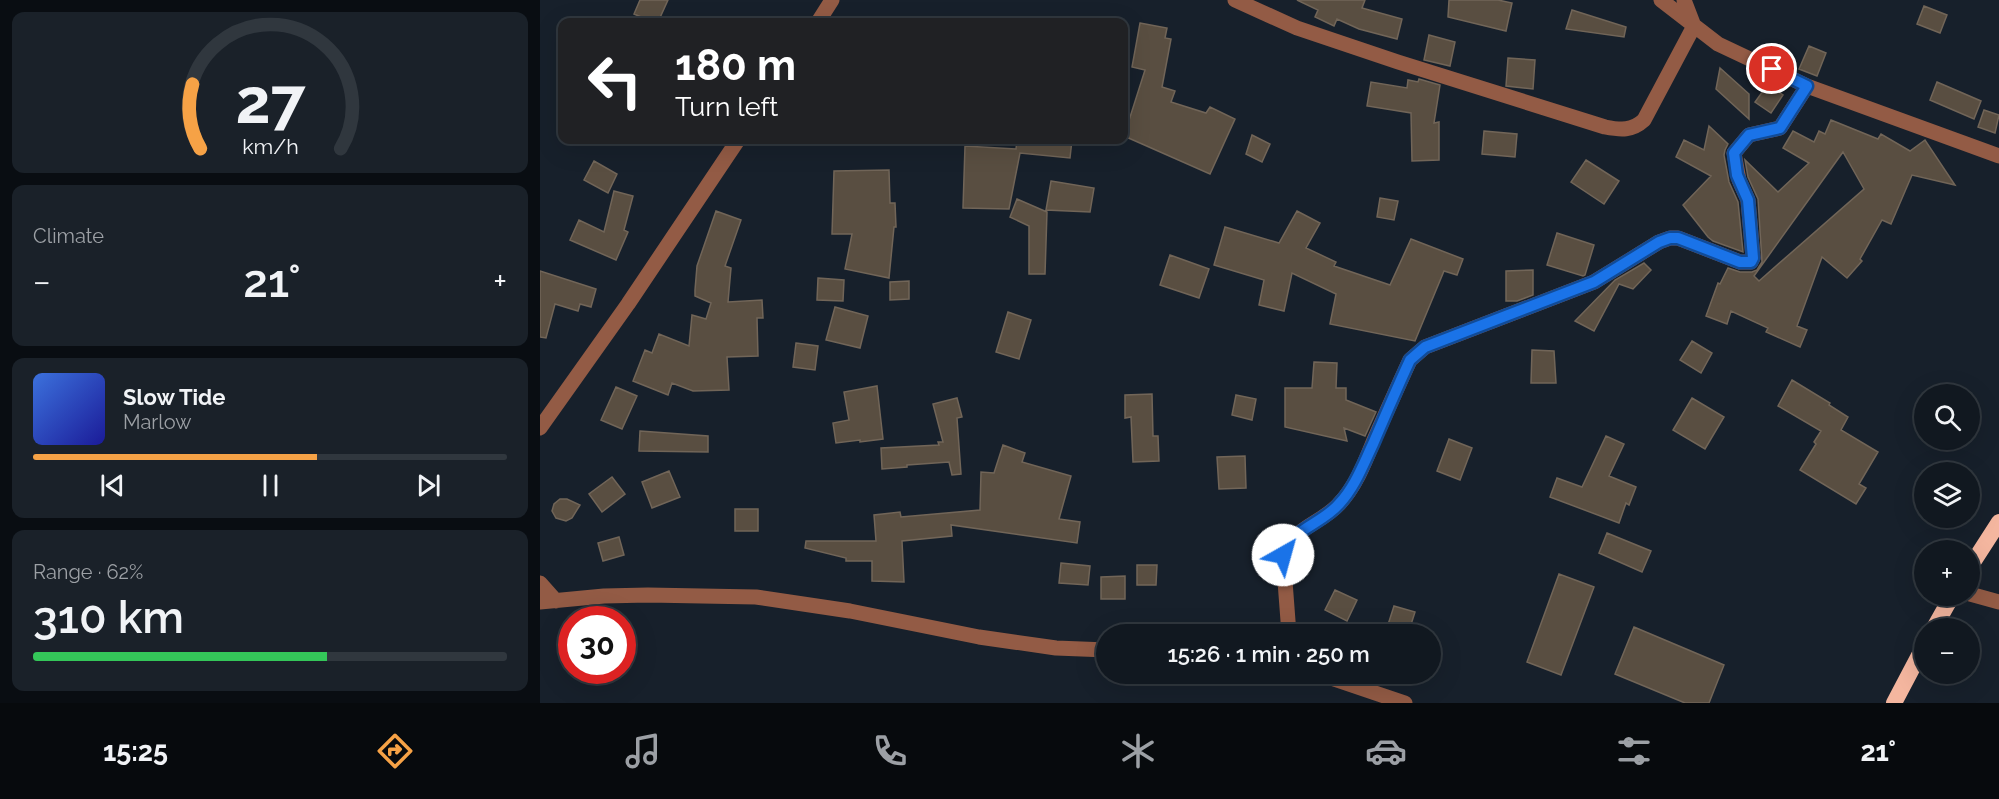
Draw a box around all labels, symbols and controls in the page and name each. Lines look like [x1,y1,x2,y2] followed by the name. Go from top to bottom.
[675,41,796,90] text: 180 m
[576,42,654,120] icon: left
[1746,43,1797,94] pin
[1755,52,1788,85] icon: arrive
[235,65,306,139] text: 27
[675,91,778,122] text: Turn left
[242,135,298,160] text: km/h
[33,224,104,248] text: Climate
[243,255,301,308] text: 21°
[33,262,51,301] text: −
[493,262,507,301] text: +
[123,384,225,410] text: Slow Tide
[1914,384,1980,684] map controls
[1914,384,1980,450] button: search
[123,410,192,434] text: Marlow
[1914,462,1980,528] button: layers
[96,469,129,502] icon: previous
[254,469,287,502] icon: pause
[412,469,445,502] icon: next
[1251,523,1315,587] position arrow
[1914,540,1980,606] button: +
[33,560,143,584] text: Range · 62%
[33,591,184,644] text: 310 km
[558,606,636,684] speed limit sign: 30
[1914,618,1980,684] button: −
[1167,641,1370,667] text: 15:26 · 1 min · 250 m
[374,730,416,772] icon: directions
[622,730,664,772] icon: music
[869,730,911,772] icon: phone
[1117,730,1159,772] icon: climate
[1365,730,1407,772] icon: car
[1613,730,1655,772] icon: filters
[103,736,168,767] text: 15:25
[1860,736,1896,767] text: 21°

